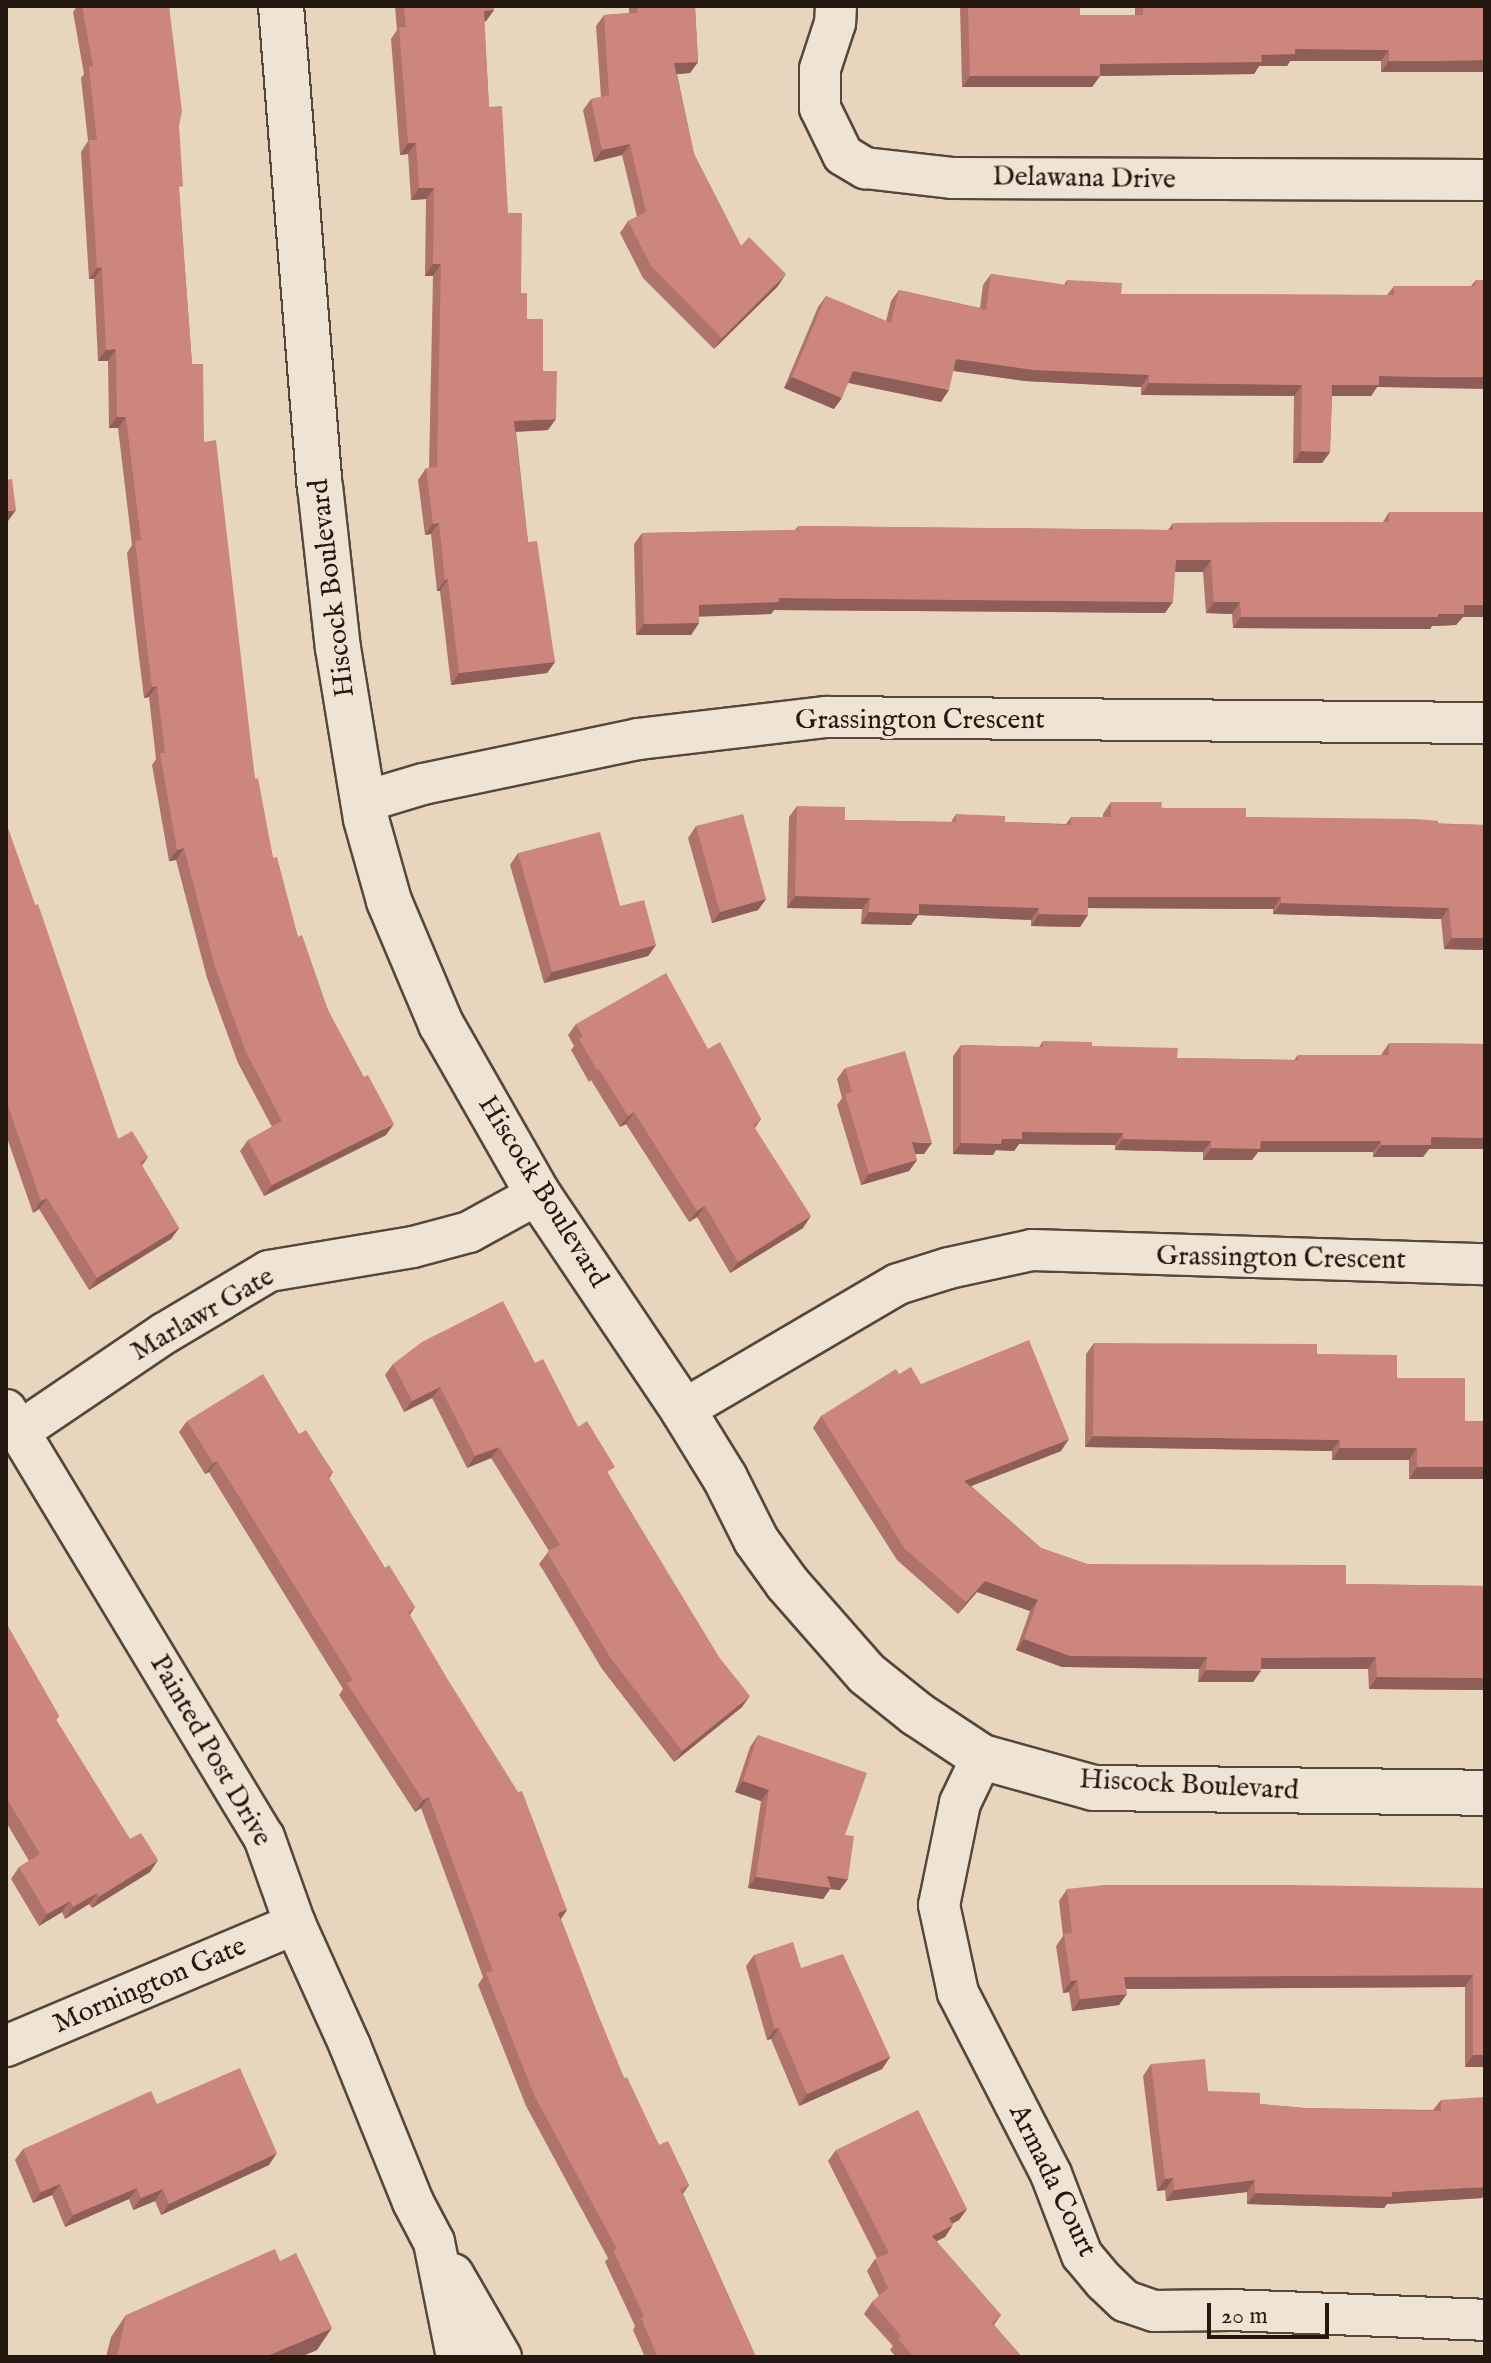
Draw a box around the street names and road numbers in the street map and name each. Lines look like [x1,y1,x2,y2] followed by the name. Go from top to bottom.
[992,161,1176,197] street label: Delawana Drive
[303,477,363,699] street label: Hiscock Boulevard
[795,704,1045,738] street label: Grassington Crescent
[470,1090,614,1294] street label: Hiscock Boulevard
[1156,1240,1406,1278] street label: Grassington Crescent
[125,1261,281,1369] street label: Marlawr Gate
[142,1649,278,1853] street label: Painted Post Drive
[1078,1763,1300,1809] street label: Hiscock Boulevard
[48,1930,252,2042] street label: Mornington Gate
[1001,2099,1103,2263] street label: Armada Court

